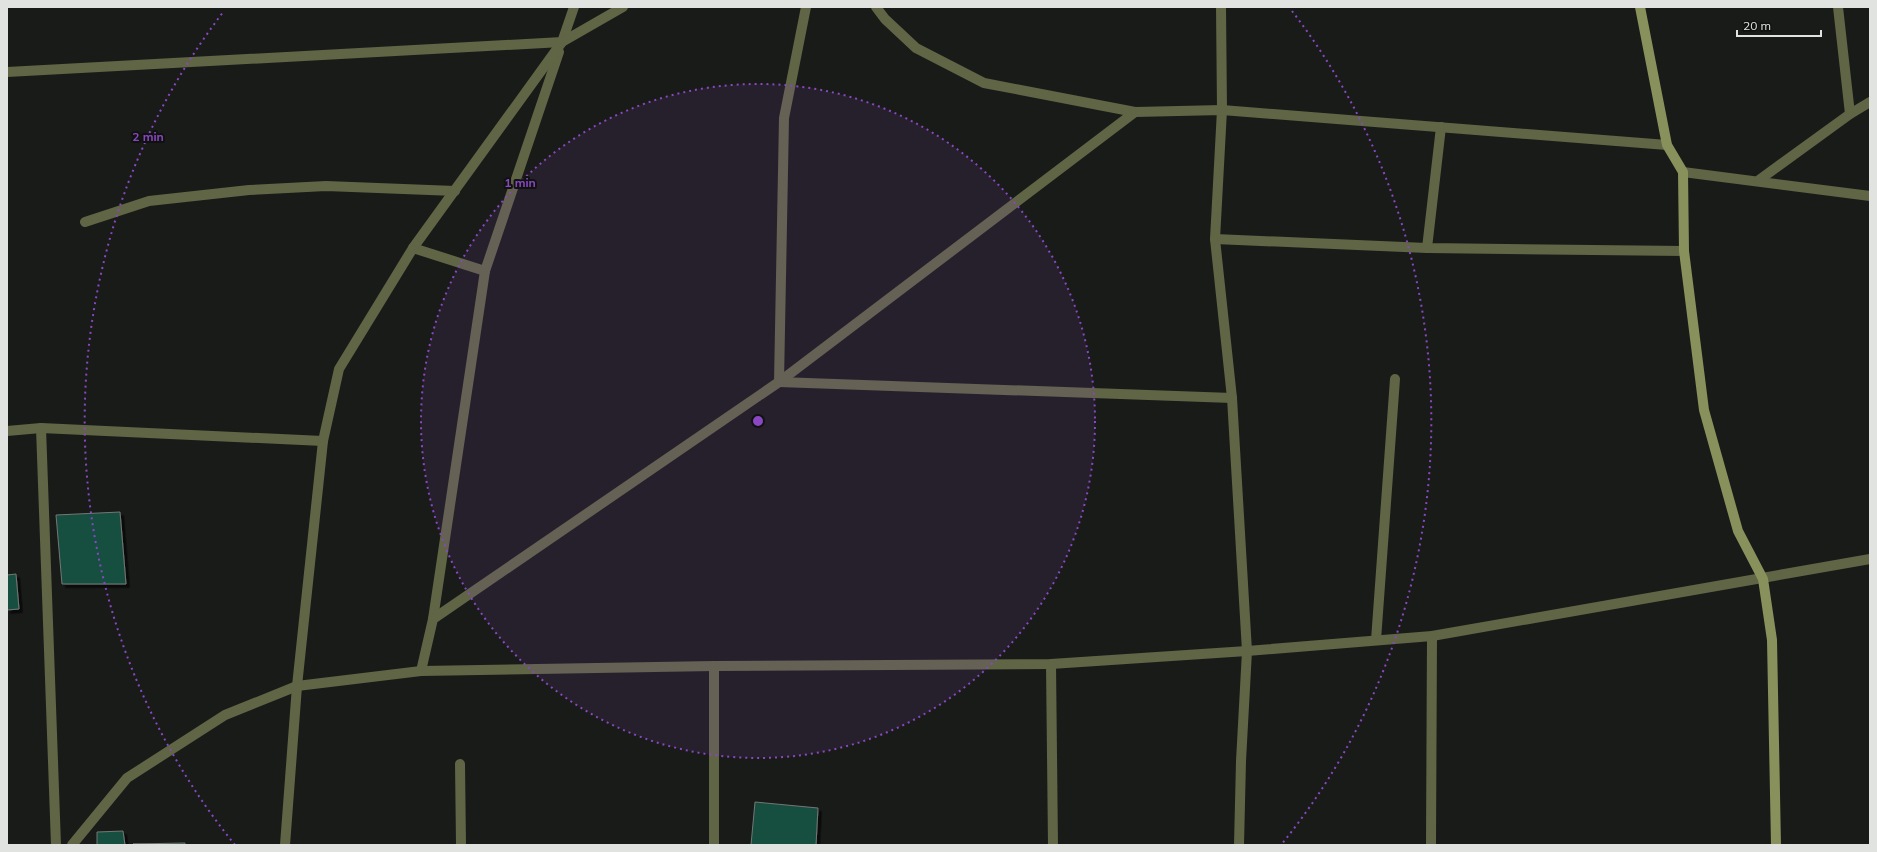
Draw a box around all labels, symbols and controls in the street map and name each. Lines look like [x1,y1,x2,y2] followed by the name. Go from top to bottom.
[1737,12,1821,38] scale bar
[1743,18,1771,33] text: 20 m
[132,129,164,144] text: 2 min
[504,175,536,190] text: 1 min
[751,414,765,428] centre of rings

